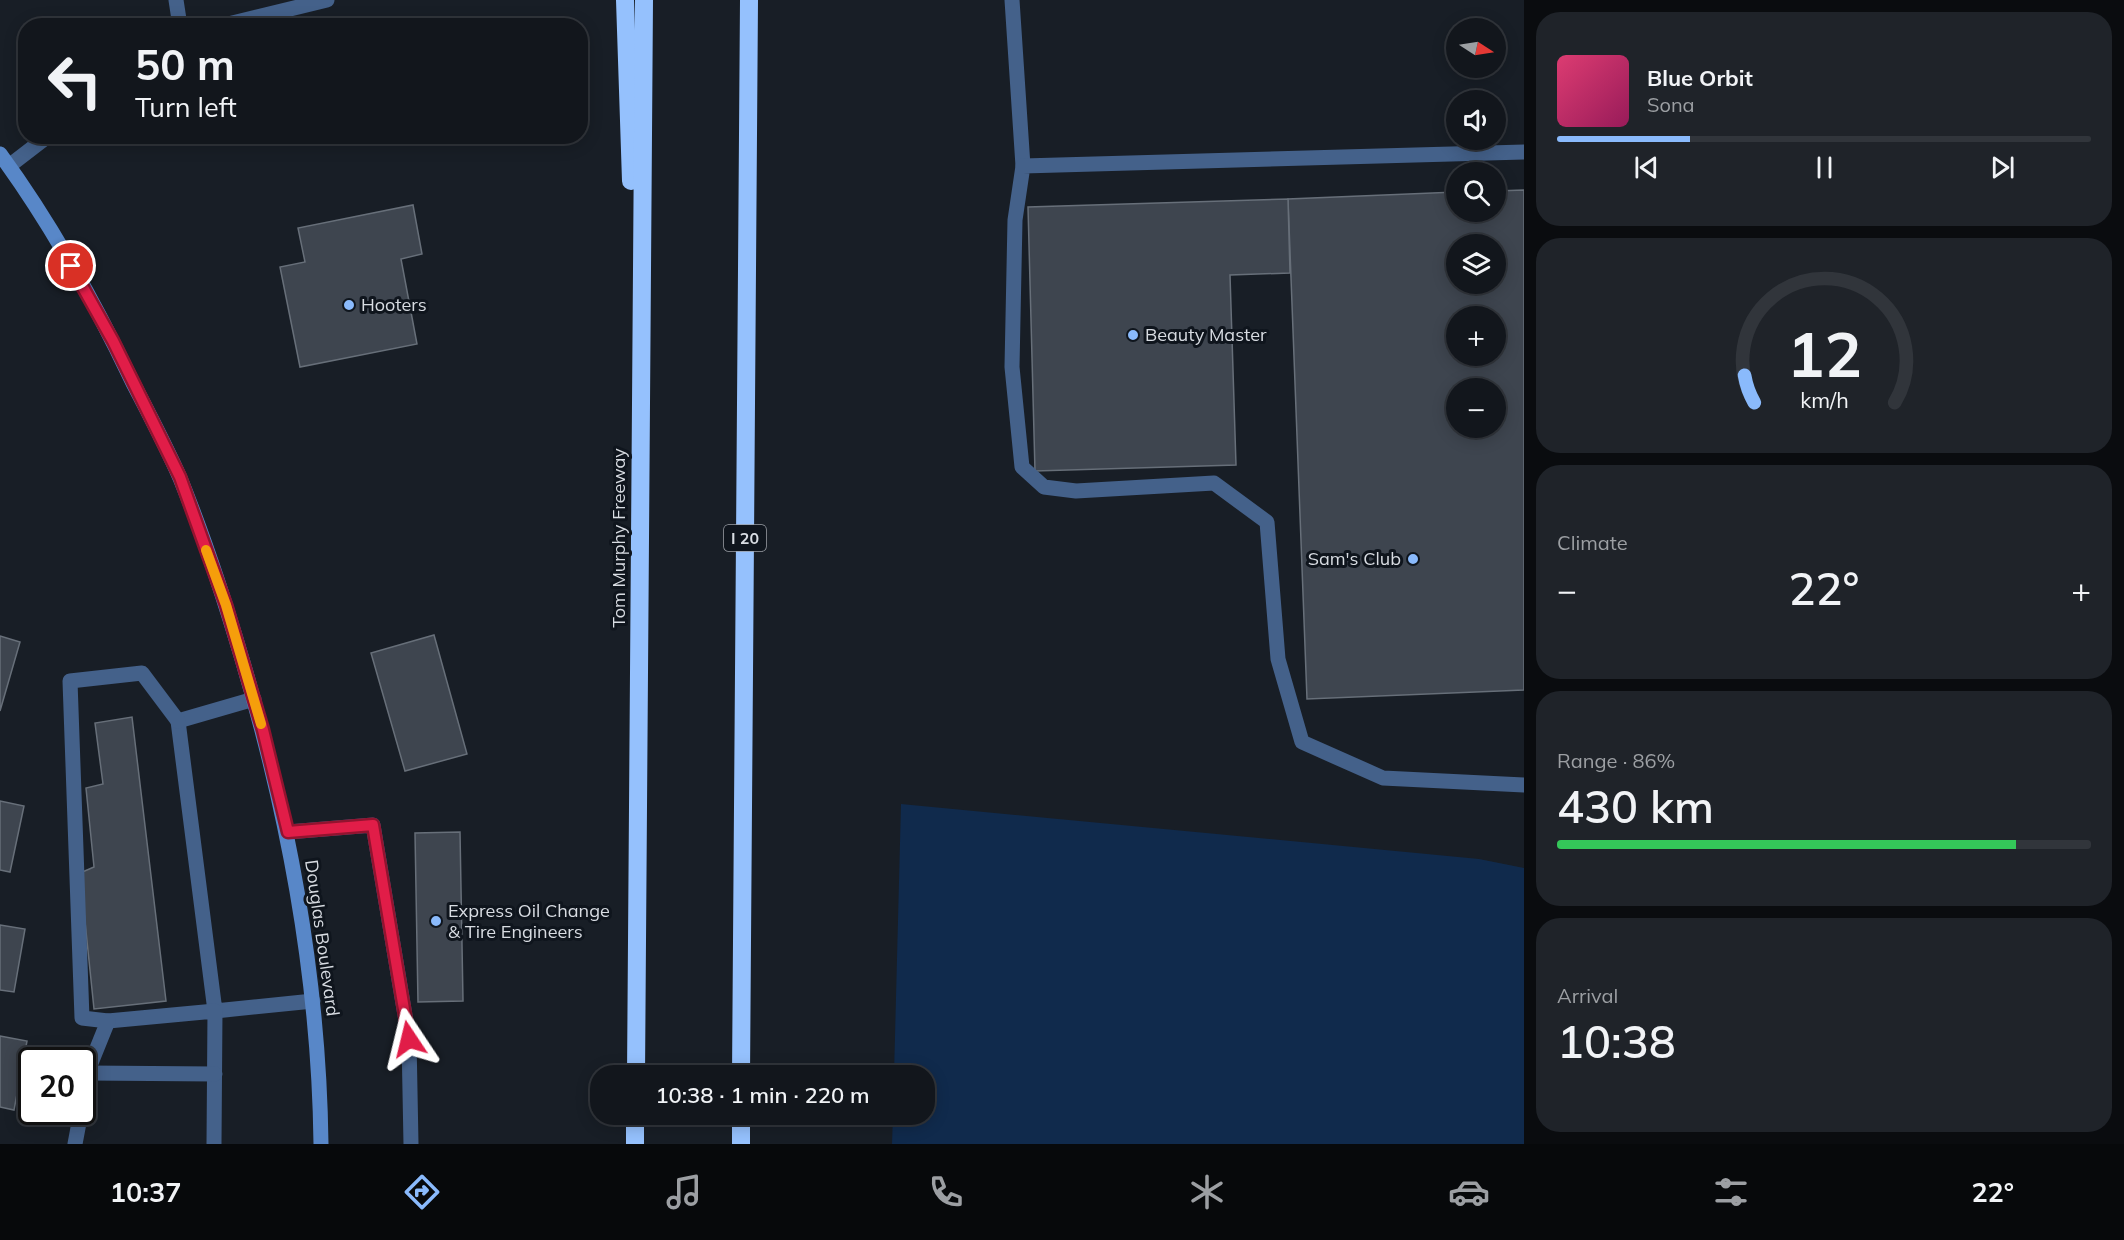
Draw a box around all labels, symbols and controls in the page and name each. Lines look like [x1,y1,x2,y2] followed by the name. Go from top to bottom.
[1446,18,1506,78] north arrow
[1446,18,1506,438] map controls
[135,38,235,91] text: 50 m
[36,42,114,120] icon: left
[1647,64,1753,92] text: Blue Orbit
[135,90,237,124] text: Turn left
[1446,90,1506,150] button: sound
[1647,92,1695,117] text: Sona
[1630,151,1663,184] icon: previous
[1808,151,1841,184] icon: pause
[1986,151,2019,184] icon: next
[1446,162,1506,222] button: search
[1446,234,1506,294] button: layers
[45,240,96,291] pin
[54,249,87,282] icon: arrive
[361,293,427,316] place label: Hooters
[342,298,356,312] marker: Hooters
[1446,306,1506,366] button: +
[1787,314,1861,393] text: 12
[1145,323,1267,346] place label: Beauty Master
[1126,328,1140,342] marker: Beauty Master
[1446,378,1506,438] button: −
[1800,386,1848,413] text: km/h
[607,448,630,628] street label: Tom Murphy Freeway
[724,525,766,551] road number: I 20
[1557,530,1628,555] text: Climate
[1308,547,1401,570] place label: Sam's Club
[1406,552,1420,566] marker: Sam's Club
[1789,560,1859,616] text: 22°
[1557,569,1577,610] text: −
[2071,569,2091,610] text: +
[1557,748,1675,773] text: Range · 86%
[1557,778,1714,834] text: 430 km
[300,858,345,1018] street label: Douglas Boulevard
[448,899,610,943] place label: Express Oil Change & Tire Engineers
[429,914,443,928] marker: Express Oil Change & Tire Engineers
[1557,983,1618,1008] text: Arrival
[377,1007,441,1071] position arrow
[1557,1013,1676,1069] text: 10:38
[18,1047,96,1125] speed limit sign: 20
[655,1081,870,1109] text: 10:38 · 1 min · 220 m
[401,1171,443,1213] icon: directions
[663,1171,705,1213] icon: music
[925,1171,967,1213] icon: phone
[1186,1171,1228,1213] icon: climate
[1448,1171,1490,1213] icon: car
[1710,1171,1752,1213] icon: filters
[110,1175,181,1209] text: 10:37
[1971,1175,2014,1209] text: 22°

